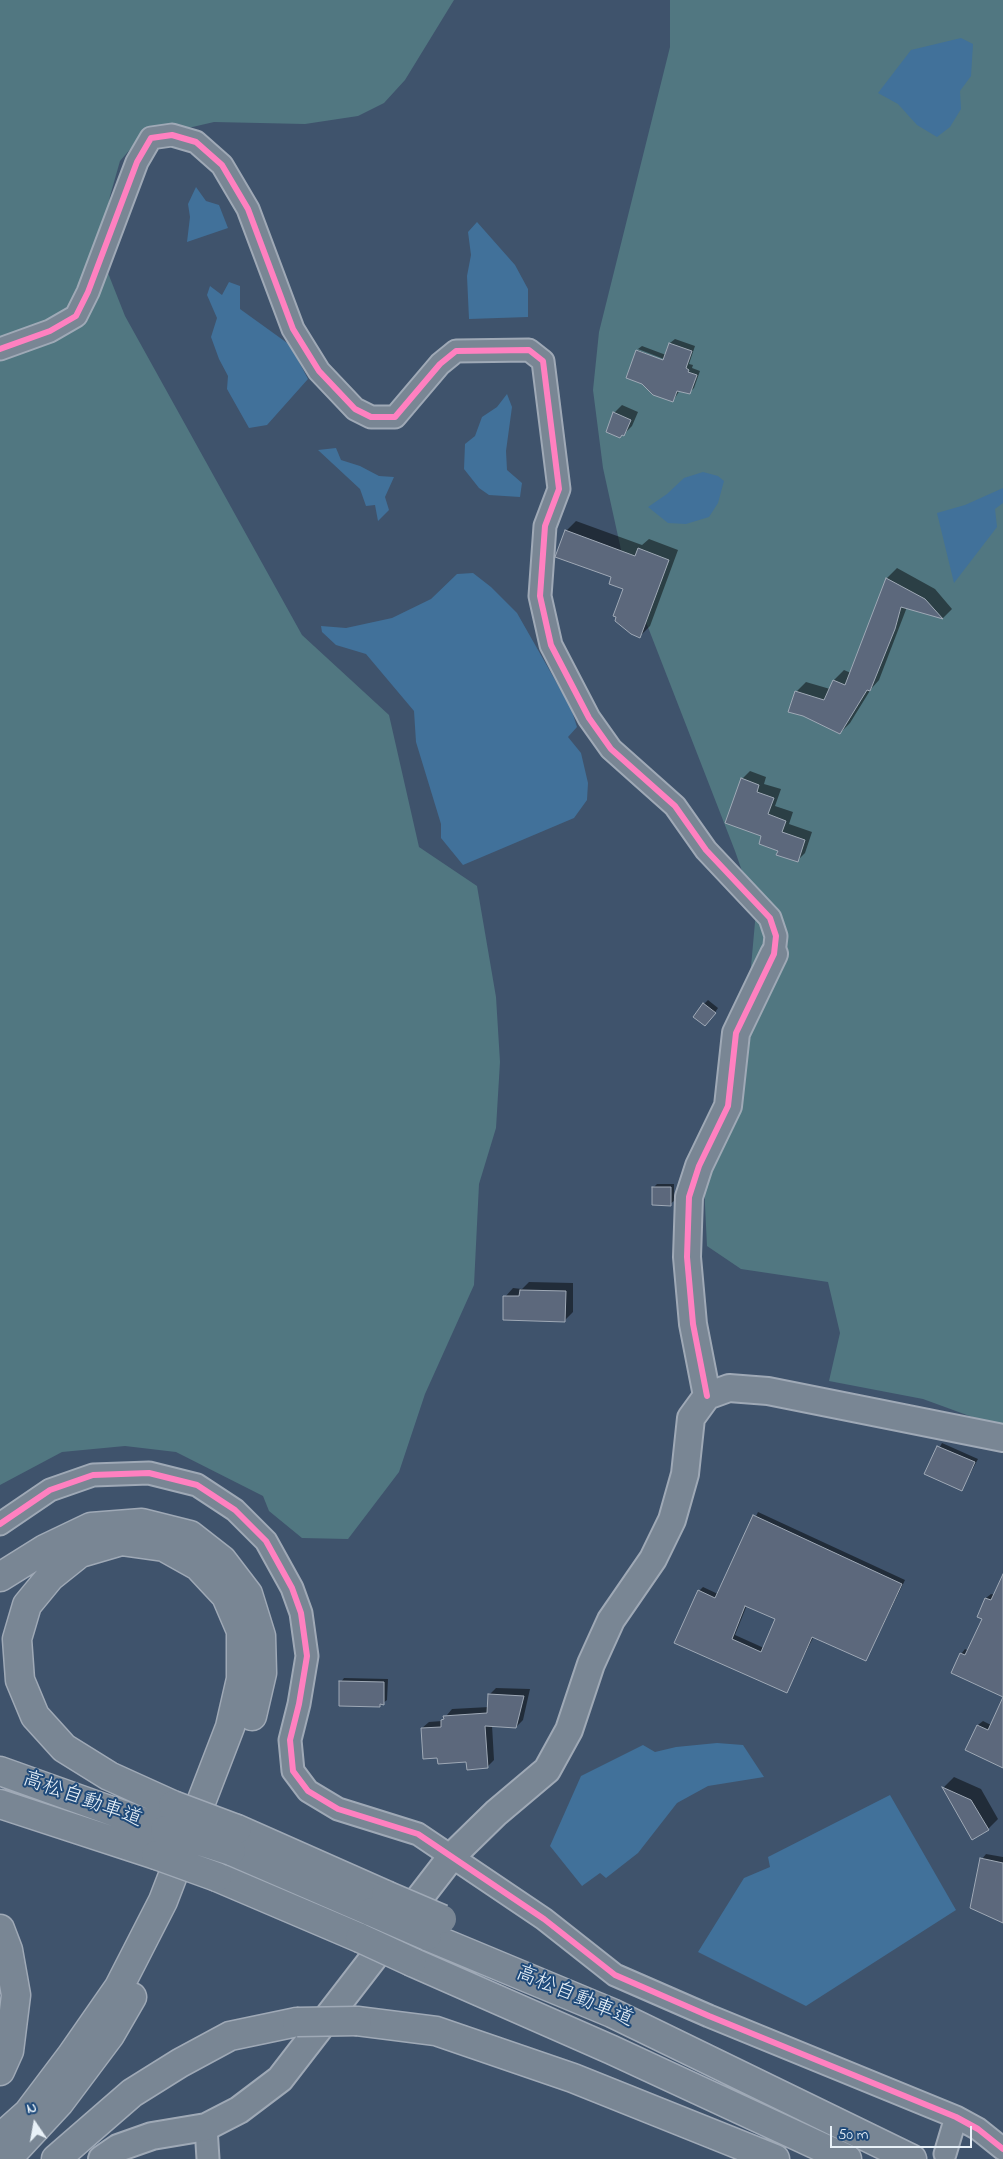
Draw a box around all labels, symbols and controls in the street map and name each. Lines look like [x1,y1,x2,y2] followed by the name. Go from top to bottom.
[18,1768,146,1834] street label: 高松自動車道
[511,1962,637,2034] street label: 高松自動車道
[25,2098,39,2120] text: N
[10,2099,60,2149] north arrow
[833,2116,976,2148] scale bar
[838,2124,868,2146] text: 50 m

